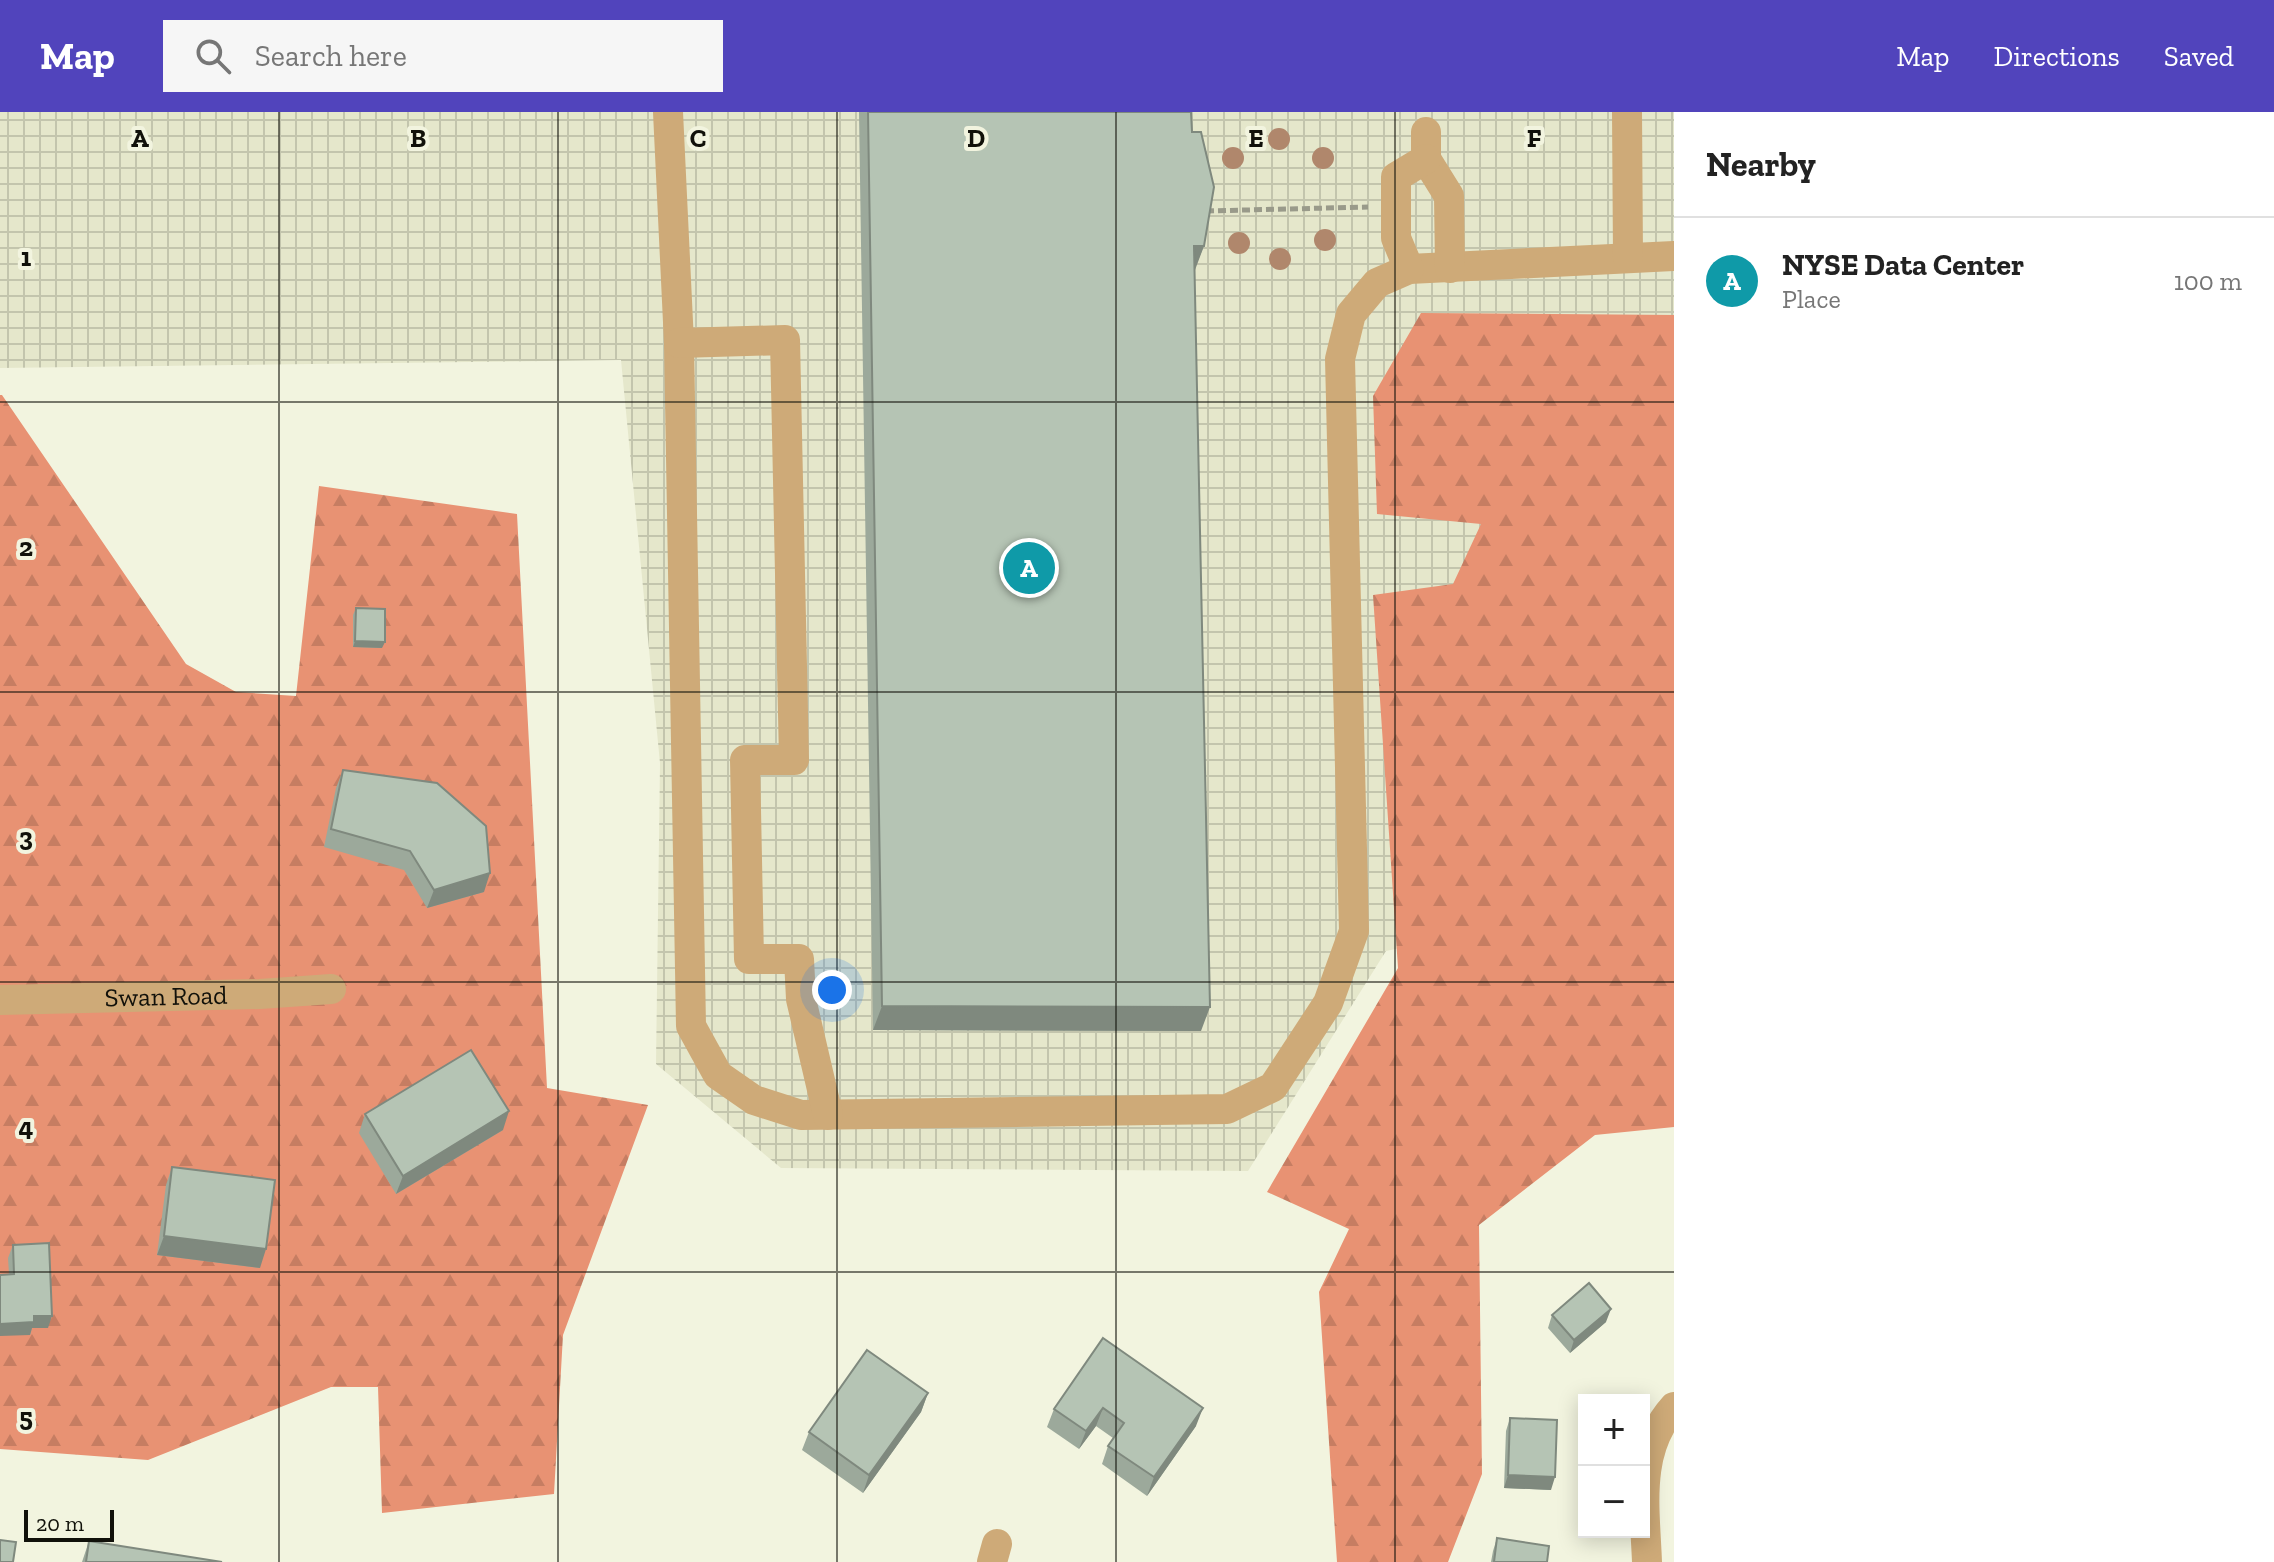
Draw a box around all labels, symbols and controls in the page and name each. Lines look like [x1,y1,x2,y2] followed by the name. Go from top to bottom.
[163,20,723,92] search box
[40,33,115,79] text: Map
[191,34,235,78] icon: search
[255,38,407,74] text: Search here
[1896,40,1949,73] text: Map
[1993,40,2120,73] text: Directions
[2164,40,2234,73] text: Saved
[131,122,149,154] text: A
[410,122,426,154] text: B
[690,122,706,154] text: C
[967,122,985,154] text: D
[1248,122,1264,154] text: E
[1527,122,1542,154] text: F
[1706,144,1816,185] text: Nearby
[21,241,32,273] text: 1
[1782,247,2024,283] text: NYSE Data Center
[1723,265,1741,297] text: A
[2174,265,2242,297] text: 100 m
[1782,283,1841,315] text: Place
[19,531,33,563] text: 2
[1003,538,1055,598] pin: A
[19,821,33,853] text: 3
[812,970,852,1010] your location
[104,979,228,1014] street label: Swan Road
[19,1111,34,1143] text: 4
[1578,1394,1650,1538] map controls
[1578,1394,1650,1466] button: +
[19,1401,33,1433] text: 5
[1578,1466,1650,1538] button: −
[24,1506,114,1542] scale bar
[36,1510,84,1537] text: 20 m

